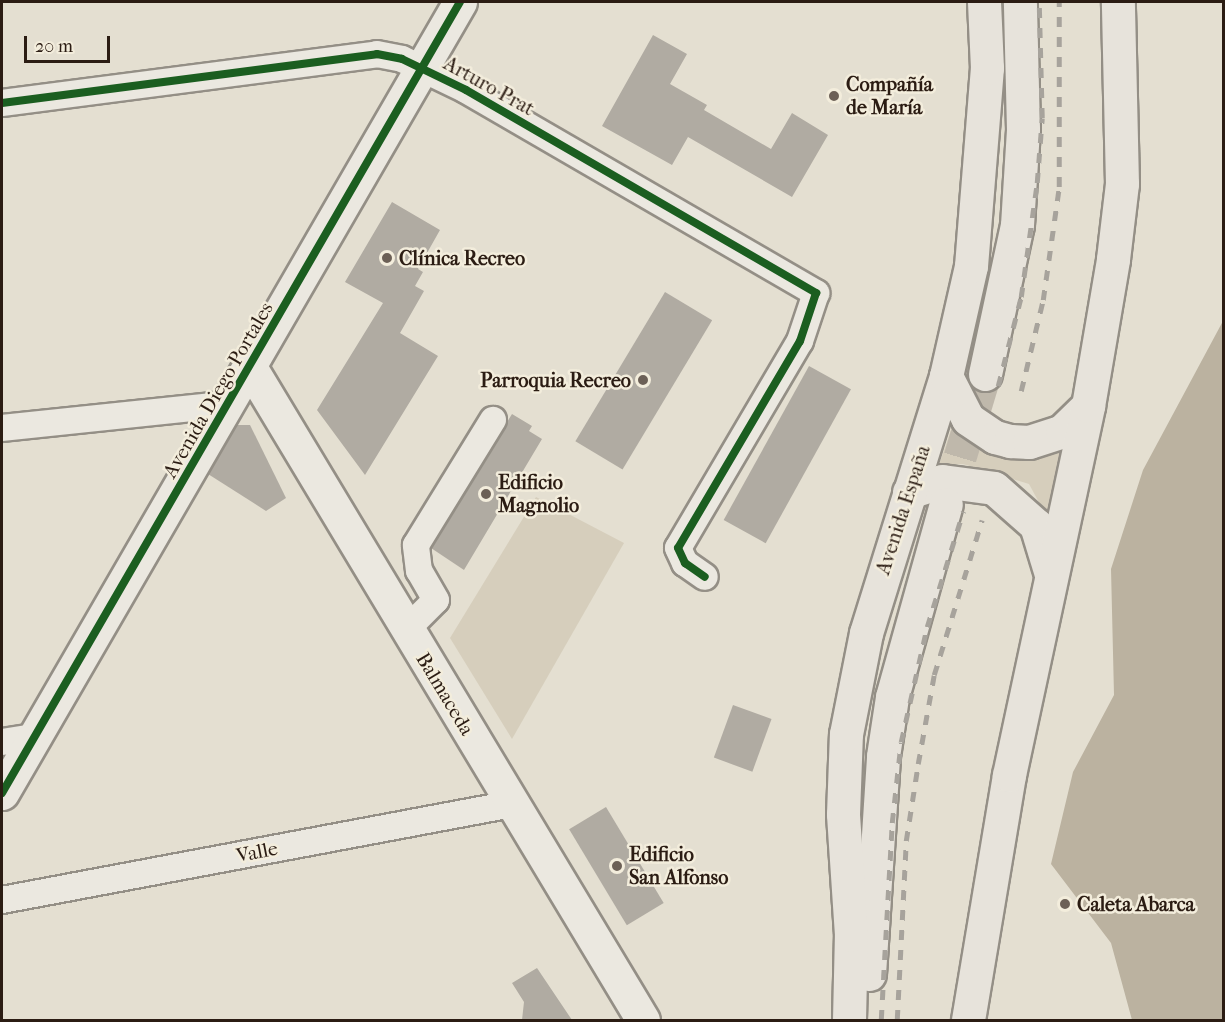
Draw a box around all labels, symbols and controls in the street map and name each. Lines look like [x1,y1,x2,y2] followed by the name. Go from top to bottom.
[27,24,112,62] scale bar
[35,36,73,57] text: 20 m
[440,51,538,121] street label: Arturo Prat
[846,72,933,119] place label: Compañía de María
[827,89,841,103] marker: Compañía de María
[399,246,525,270] place label: Clínica Recreo
[380,251,394,265] marker: Clínica Recreo
[158,298,278,482] street label: Avenida Diego Portales
[480,368,631,392] place label: Parroquia Recreo
[636,373,650,387] marker: Parroquia Recreo
[871,442,935,578] street label: Avenida España
[498,470,579,517] place label: Edificio Magnolio
[479,487,493,501] marker: Edificio Magnolio
[411,648,479,740] street label: Balmaceda
[234,836,280,868] street label: Valle
[629,843,728,890] place label: Edificio San Alfonso
[610,859,624,873] marker: Edificio San Alfonso
[1077,892,1195,916] place label: Caleta Abarca
[1058,897,1072,911] marker: Caleta Abarca

